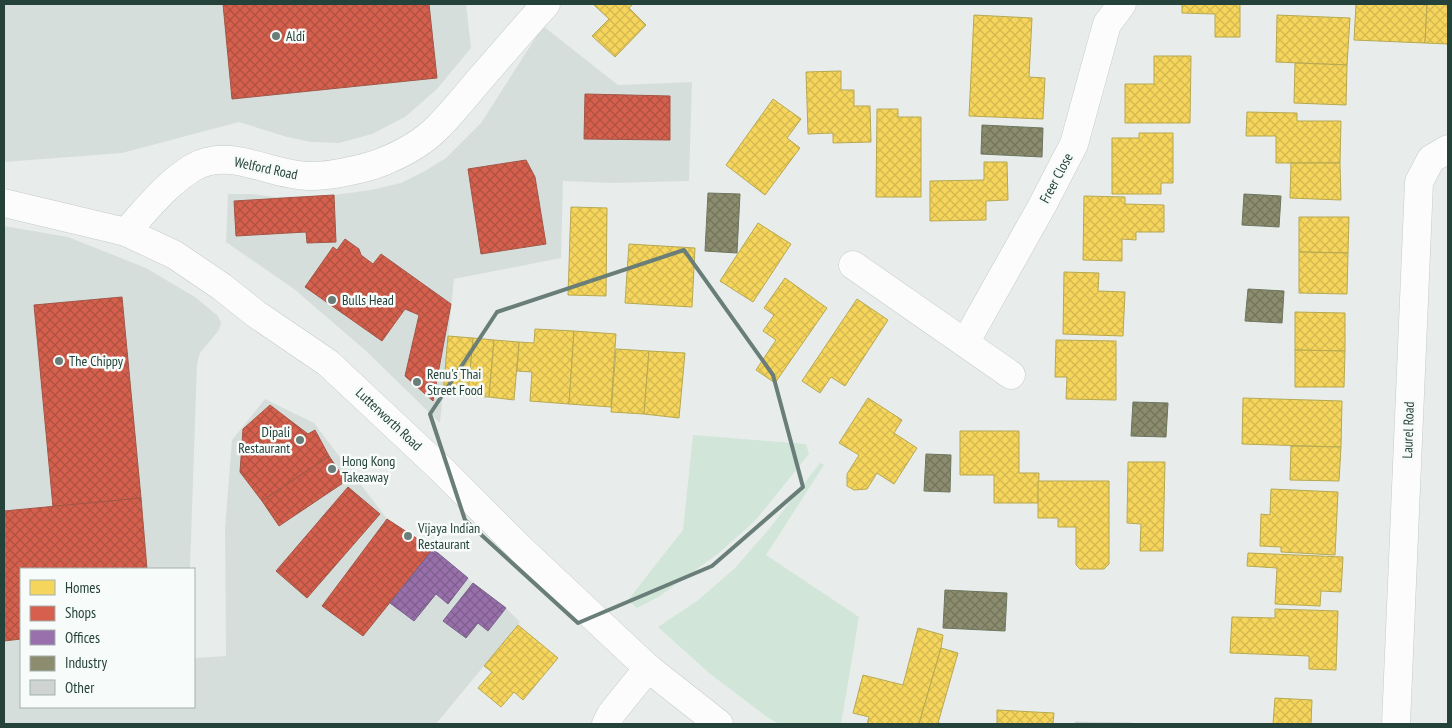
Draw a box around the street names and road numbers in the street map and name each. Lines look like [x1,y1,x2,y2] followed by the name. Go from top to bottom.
[1035,150,1077,206] street label: Freer Close
[233,153,299,183] street label: Welford Road
[352,384,426,454] street label: Lutterworth Road
[1398,401,1418,459] street label: Laurel Road

